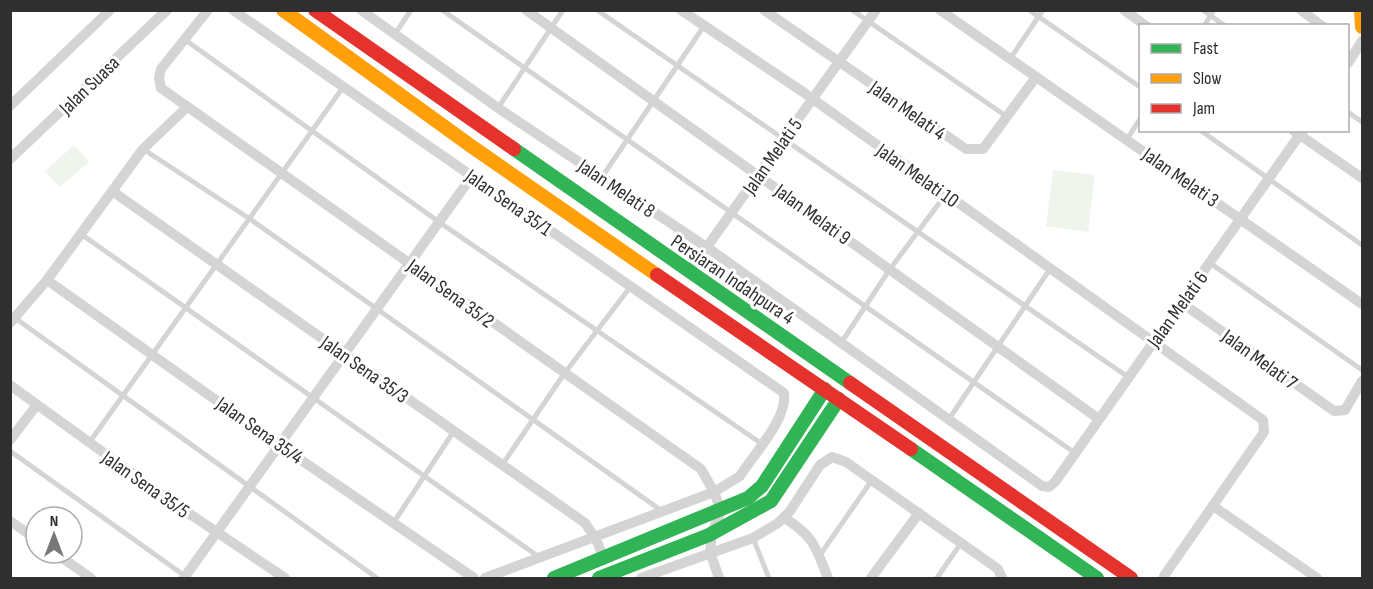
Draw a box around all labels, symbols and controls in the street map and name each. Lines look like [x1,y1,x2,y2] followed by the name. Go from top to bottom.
[1139,24,1349,132] legend
[1193,38,1219,59] text: Fast
[54,51,125,121] street label: Jalan Suasa
[1193,68,1222,89] text: Slow
[864,75,950,146] street label: Jalan Melati 4
[1192,98,1215,119] text: Jam
[737,114,808,200] street label: Jalan Melati 5
[871,138,963,213] street label: Jalan Melati 10
[1137,142,1223,213] street label: Jalan Melati 3
[572,154,660,223] street label: Jalan Melati 8
[460,164,556,241] street label: Jalan Sena 35/1
[769,179,855,250] street label: Jalan Melati 9
[666,230,799,330] street label: Persiaran Indahpura 4
[402,254,499,333] street label: Jalan Sena 35/2
[1142,267,1213,353] street label: Jalan Melati 6
[1216,324,1302,395] street label: Jalan Melati 7
[315,330,413,409] street label: Jalan Sena 35/3
[210,391,308,470] street label: Jalan Sena 35/4
[96,445,194,524] street label: Jalan Sena 35/5
[24,505,84,565] north arrow
[50,512,58,531] text: N

